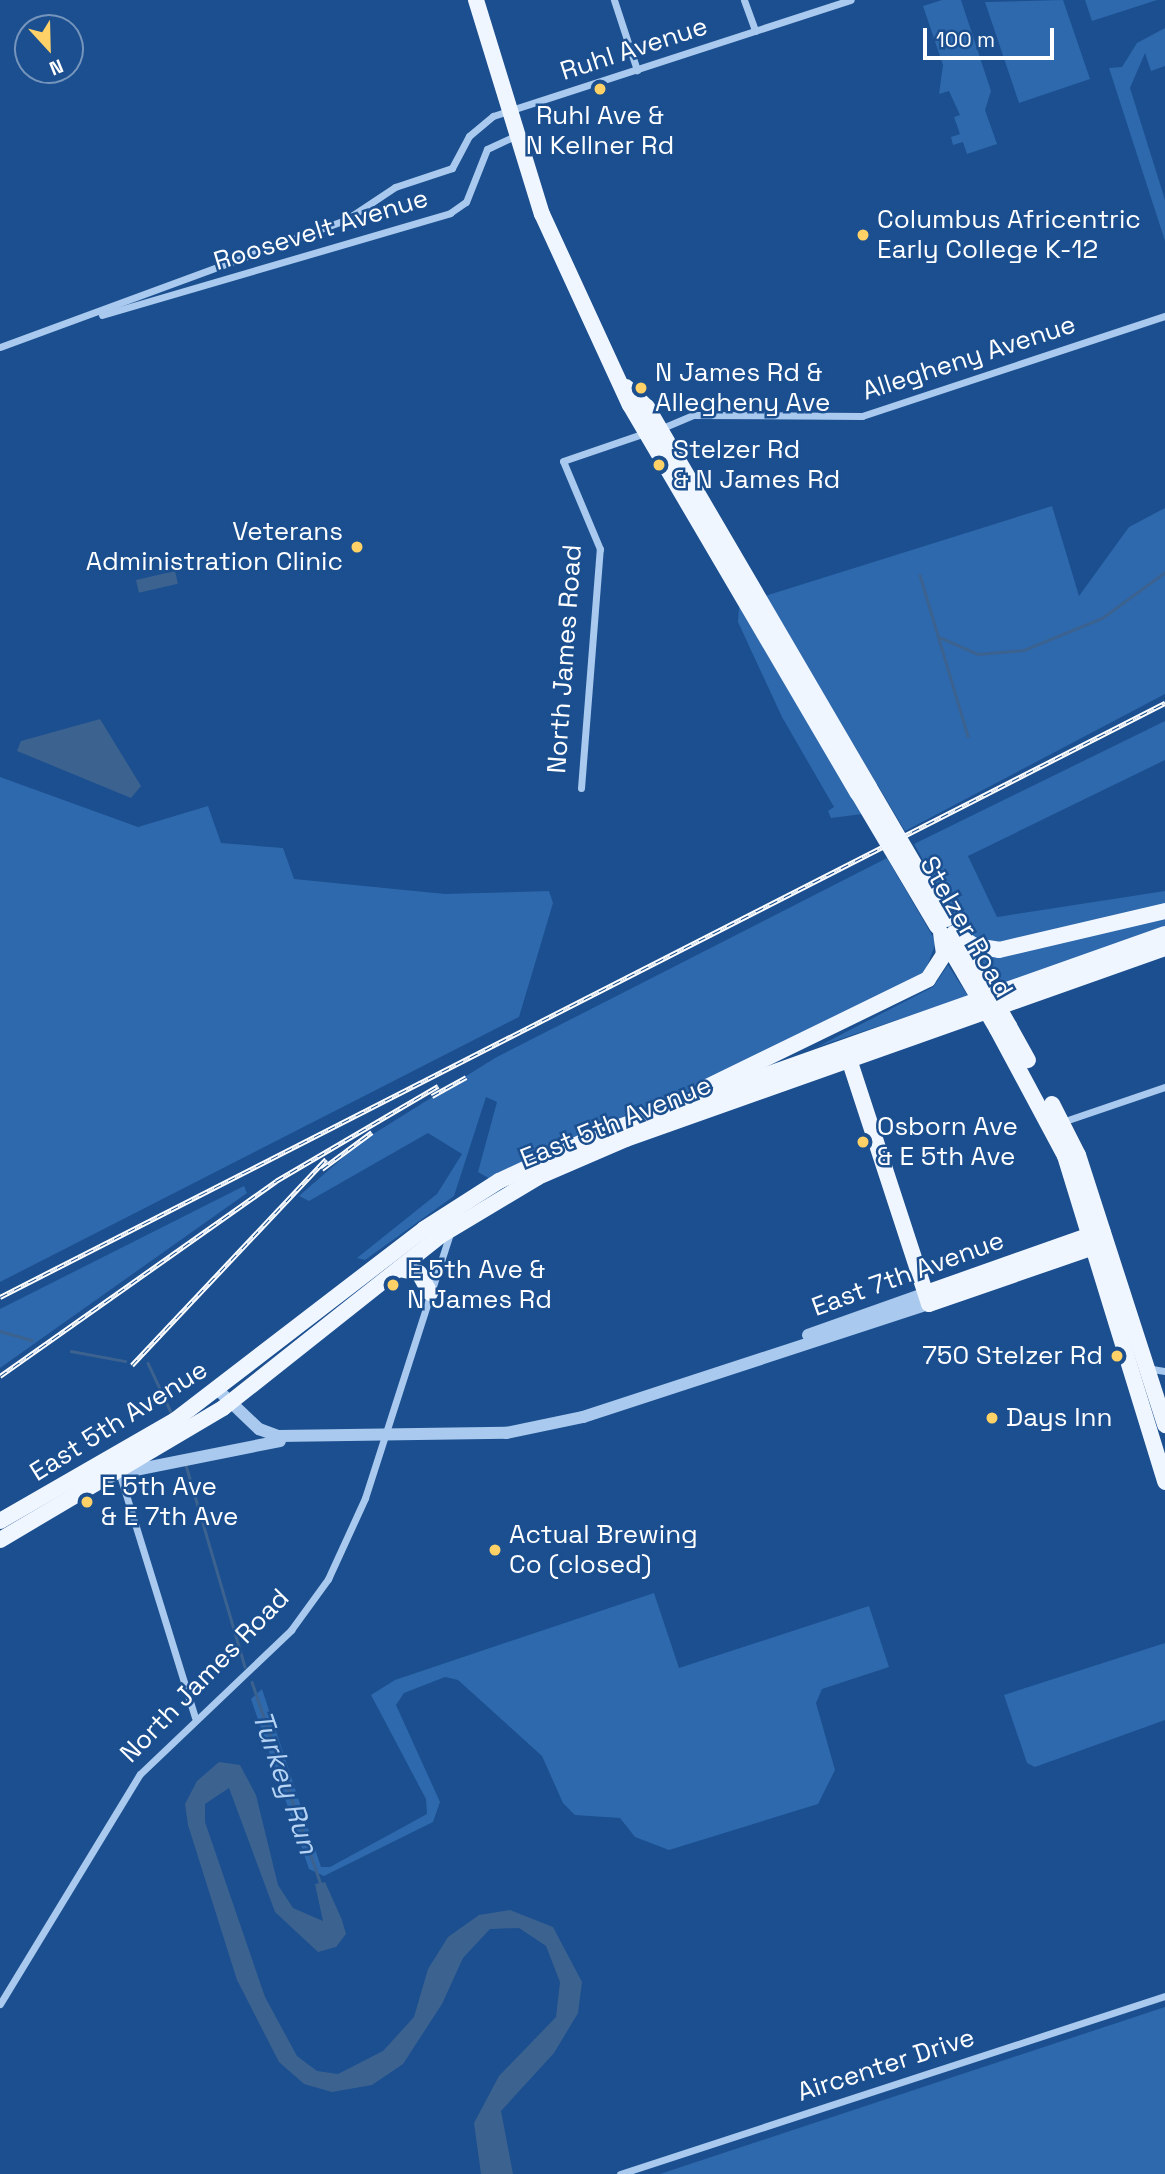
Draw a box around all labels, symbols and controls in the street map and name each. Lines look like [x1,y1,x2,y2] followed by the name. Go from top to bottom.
[556,11,712,87] street label: Ruhl Avenue
[14,14,84,84] north arrow
[927,14,1058,58] scale bar
[936,26,995,53] text: 100 m
[46,53,67,81] text: N
[592,81,608,97] marker: Ruhl Ave & N Kellner Rd
[526,100,674,162] place label: Ruhl Ave & N Kellner Rd
[210,183,432,277] street label: Roosevelt Avenue
[877,204,1141,266] place label: Columbus Africentric Early College K-12
[855,227,871,243] marker: Columbus Africentric Early College K-12
[858,309,1080,407] street label: Allegheny Avenue
[655,357,831,418] place label: N James Rd & Allegheny Ave
[633,380,649,396] marker: N James Rd & Allegheny Ave
[673,434,840,496] place label: Stelzer Rd & N James Rd
[651,457,667,473] marker: Stelzer Rd & N James Rd
[86,516,343,578] place label: Veterans Administration Clinic
[349,539,365,555] marker: Veterans Administration Clinic
[541,543,589,775] street label: North James Road
[913,851,1019,1003] street label: Stelzer Road
[516,1069,716,1175] street label: East 5th Avenue
[877,1111,1018,1172] place label: Osborn Ave & E 5th Ave
[855,1134,871,1150] marker: Osborn Ave & E 5th Ave
[807,1225,1009,1323] street label: East 7th Avenue
[407,1254,552,1316] place label: E 5th Ave & N James Rd
[385,1277,401,1293] marker: E 5th Ave & N James Rd
[922,1340,1103,1372] place label: 750 Stelzer Rd
[1109,1348,1125,1364] marker: 750 Stelzer Rd
[24,1354,214,1488] street label: East 5th Avenue
[1006,1402,1112,1434] place label: Days Inn
[984,1410,1000,1426] marker: Days Inn
[101,1471,239,1532] place label: E 5th Ave & E 7th Ave
[79,1494,95,1510] marker: E 5th Ave & E 7th Ave
[509,1519,698,1580] place label: Actual Brewing Co (closed)
[487,1542,503,1558] marker: Actual Brewing Co (closed)
[114,1583,296,1769] street label: North James Road
[246,1706,326,1858] water label: Turkey Run
[794,2022,978,2108] street label: Aircenter Drive

